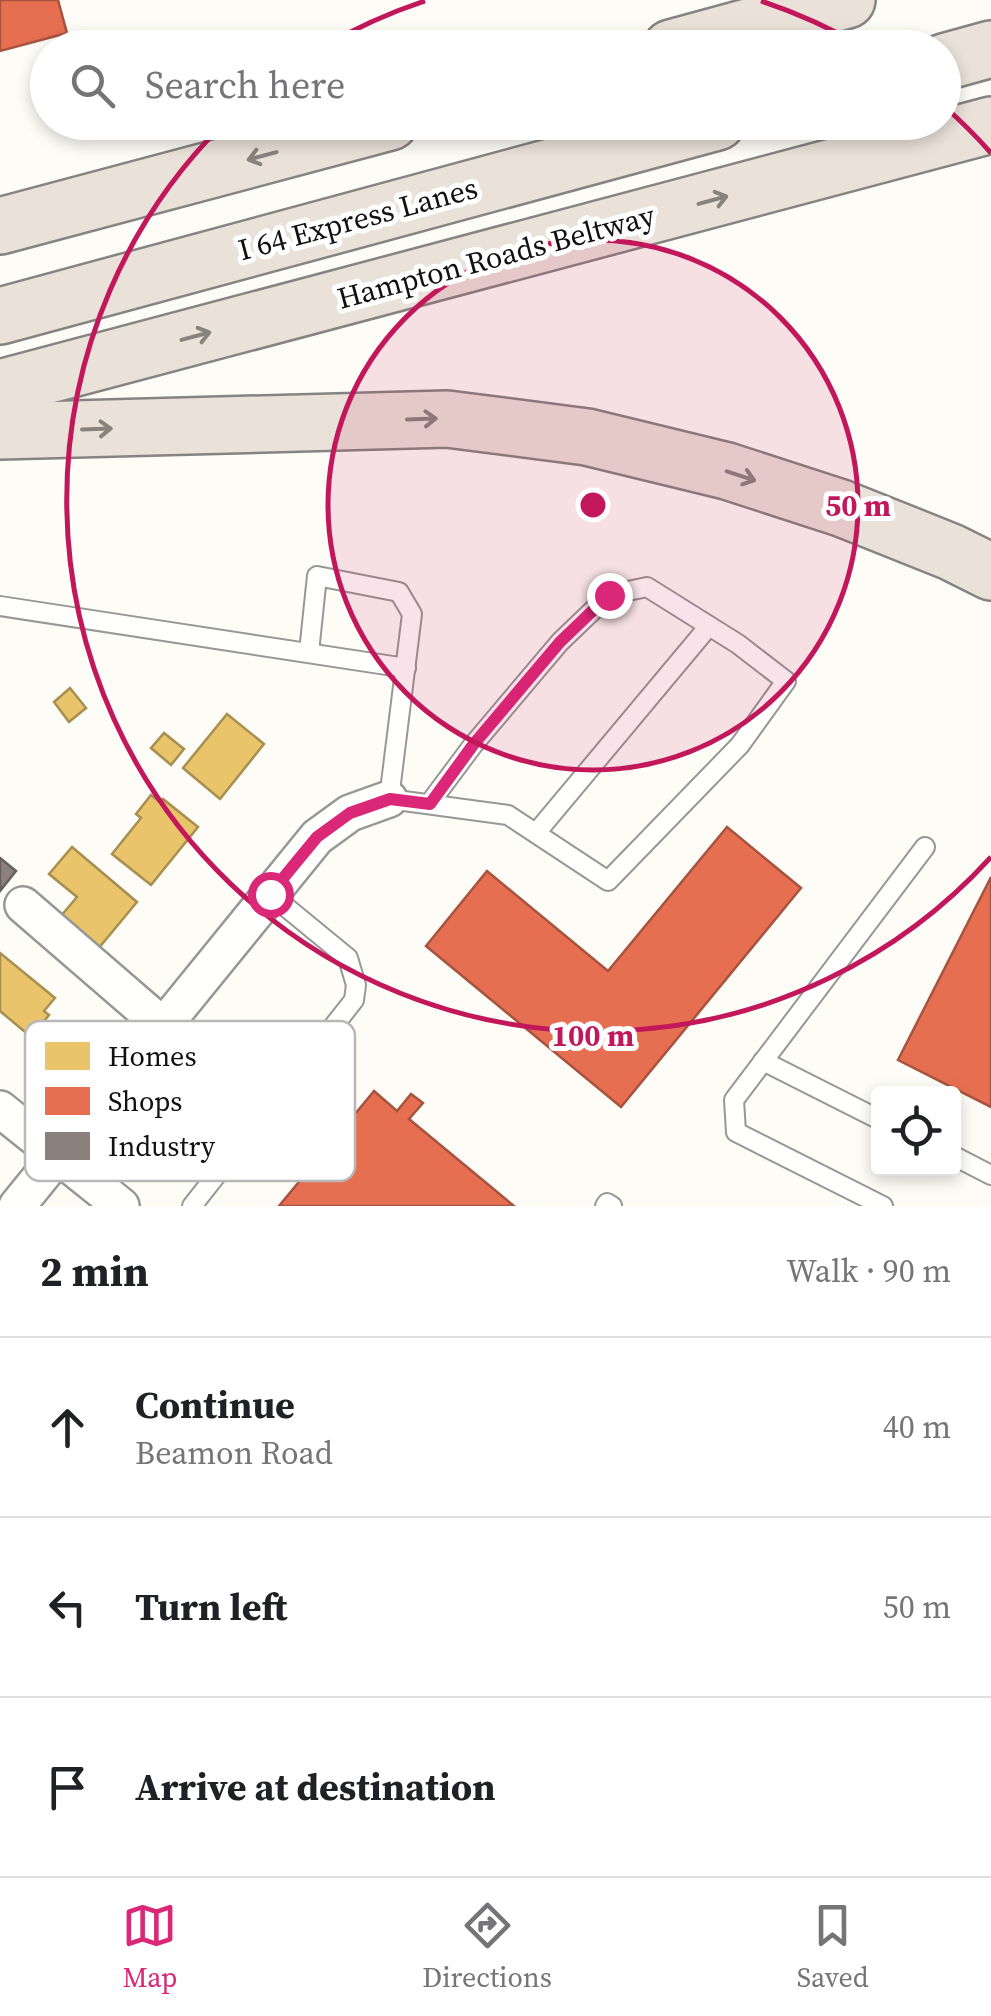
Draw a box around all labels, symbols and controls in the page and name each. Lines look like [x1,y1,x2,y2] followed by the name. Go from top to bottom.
[30,30,961,140] search box
[65,58,120,113] icon: search
[145,59,345,111] text: Search here
[247,148,278,167] one-way arrow
[234,167,482,270] street label: I 64 Express Lanes
[697,189,728,208] one-way arrow
[333,194,660,319] street label: Hampton Roads Beltway
[179,326,211,344] one-way arrow
[406,410,438,429] one-way arrow
[81,419,113,438] one-way arrow
[725,468,757,486] one-way arrow
[825,485,891,526] text: 50 m
[575,487,611,523] centre of rings
[587,573,633,619] route end
[248,872,294,918] route start
[552,1015,634,1056] text: 100 m
[25,1021,355,1181] legend
[108,1037,197,1075] text: Homes
[108,1082,182,1120] text: Shops
[871,1086,961,1176] map controls
[871,1086,961,1176] button: locate
[108,1127,216,1165] text: Industry
[40,1242,149,1300] text: 2 min
[786,1249,951,1293] text: Walk · 90 m
[135,1379,295,1431] text: Continue
[40,1400,95,1455] icon: ahead
[883,1405,951,1449] text: 40 m
[135,1431,333,1475] text: Beamon Road
[40,1580,95,1635] icon: left
[135,1581,287,1633] text: Turn left
[883,1585,951,1629] text: 50 m
[40,1760,95,1815] icon: arrive
[135,1761,496,1813] text: Arrive at destination
[122,1898,177,1996] tab: Map
[422,1898,552,1996] tab: Directions
[797,1898,869,1996] tab: Saved

